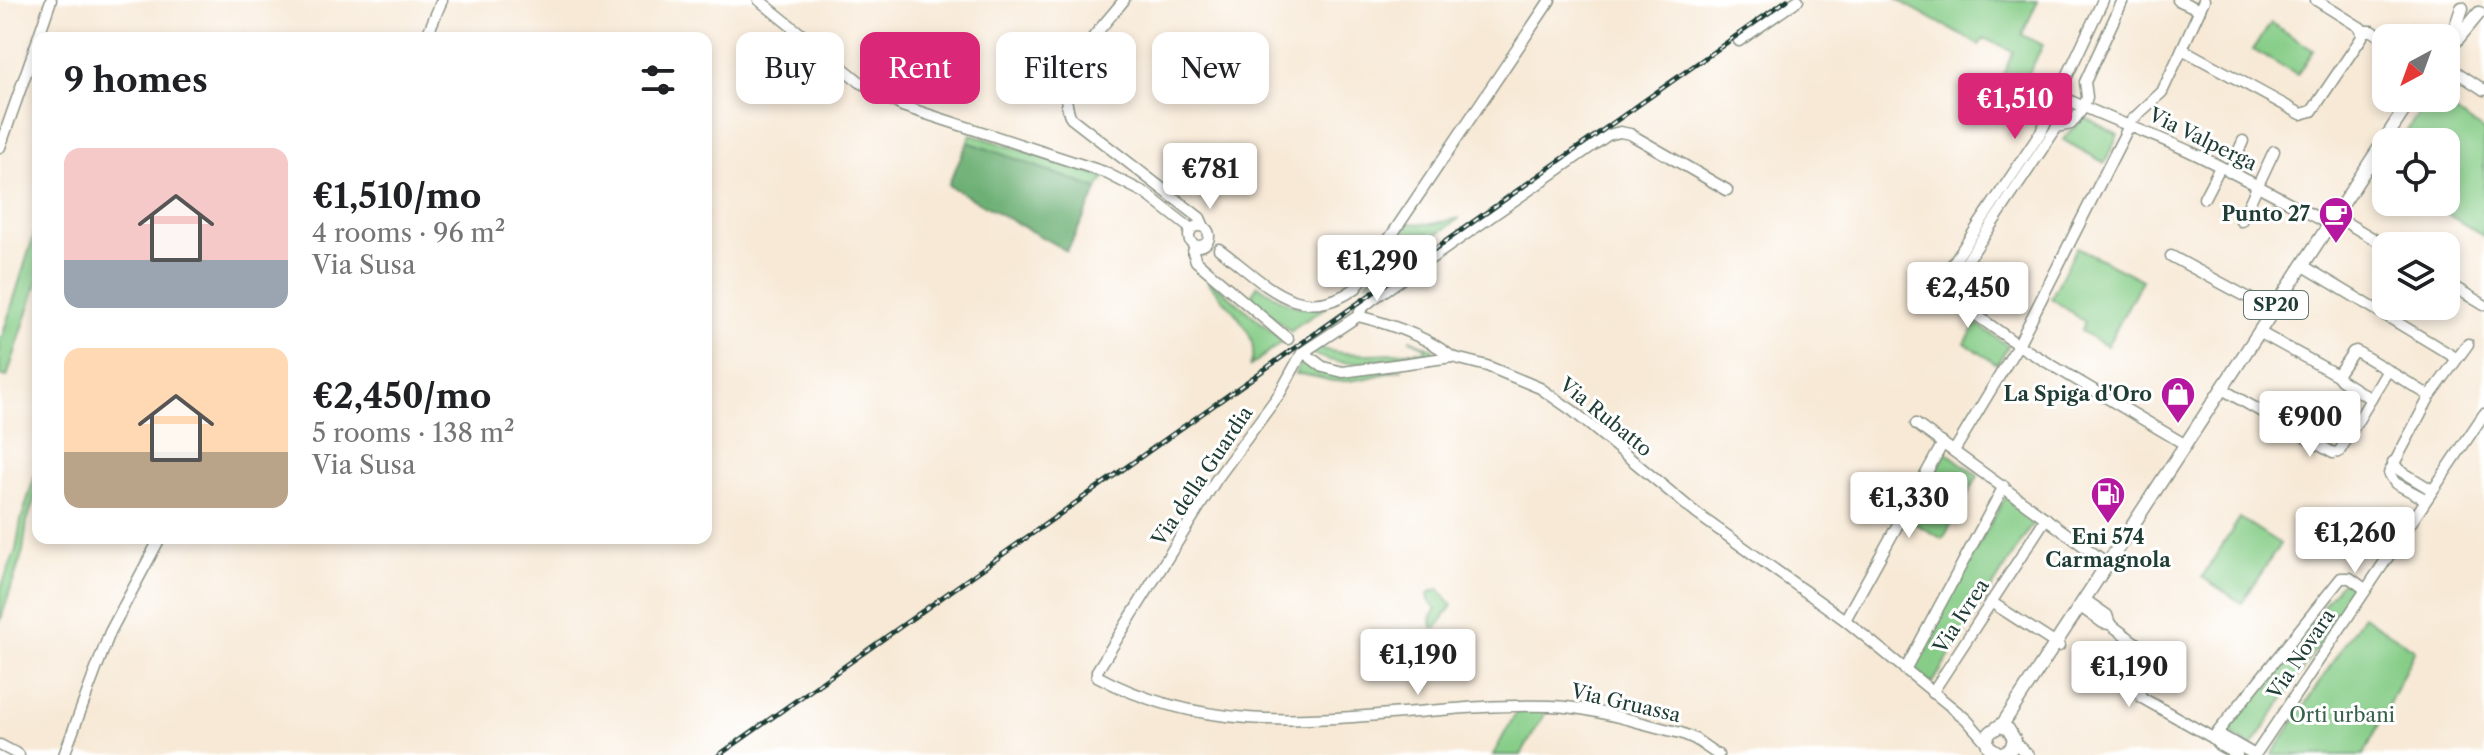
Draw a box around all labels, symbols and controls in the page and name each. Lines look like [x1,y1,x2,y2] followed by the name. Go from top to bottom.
[2372,24,2460,112] north arrow
[2372,24,2460,320] map controls
[736,32,844,104] chip: Buy
[860,32,980,104] chip: Rent
[996,32,1136,104] chip: Filters
[1152,32,1269,104] chip: New
[636,58,680,102] icon: filters
[64,59,208,101] text: 9 homes
[1950,73,2080,141] pin: €1,510
[1976,83,2054,115] text: €1,510
[2144,102,2261,176] street label: Via Valperga
[2372,128,2460,216] button: locate
[1163,143,1257,211] pin: €781
[1181,153,1239,185] text: €781
[312,175,481,217] text: €1,510/mo
[128,180,224,276] icon: home
[2317,195,2355,245] cafe icon: Punto 27
[2221,202,2311,226] place label: Punto 27
[312,217,505,249] text: 4 rooms · 96 m²
[2372,232,2460,320] button: layers
[1312,235,1442,303] pin: €1,290
[1336,245,1418,277] text: €1,290
[312,249,416,281] text: Via Susa
[1903,262,2033,330] pin: €2,450
[1925,272,2011,304] text: €2,450
[2244,291,2308,319] road number: SP20
[1554,372,1657,462] street label: Via Rubatto
[312,375,491,417] text: €2,450/mo
[2159,375,2197,425] shop icon: La Spiga d'Oro
[128,380,224,476] icon: home
[2004,382,2152,406] place label: La Spiga d'Oro
[2263,391,2357,459] pin: €900
[1146,401,1258,551] street label: Via della Guardia
[2277,401,2343,433] text: €900
[312,417,515,449] text: 5 rooms · 138 m²
[312,449,416,481] text: Via Susa
[1844,472,1974,540] pin: €1,330
[2089,475,2127,525] fuel station icon: Eni 574 Carmagnola
[1868,482,1950,514] text: €1,330
[2290,507,2420,575] pin: €1,260
[2314,517,2396,549] text: €1,260
[2045,525,2171,572] place label: Eni 574 Carmagnola
[1928,574,1994,659] street label: Via Ivrea
[2262,604,2340,704] street label: Via Novara
[1353,629,1483,697] pin: €1,190
[1378,639,1458,671] text: €1,190
[2064,641,2194,709] pin: €1,190
[2089,651,2169,683] text: €1,190
[1568,679,1683,727] street label: Via Gruassa
[2289,703,2395,727] park label: Orti urbani

